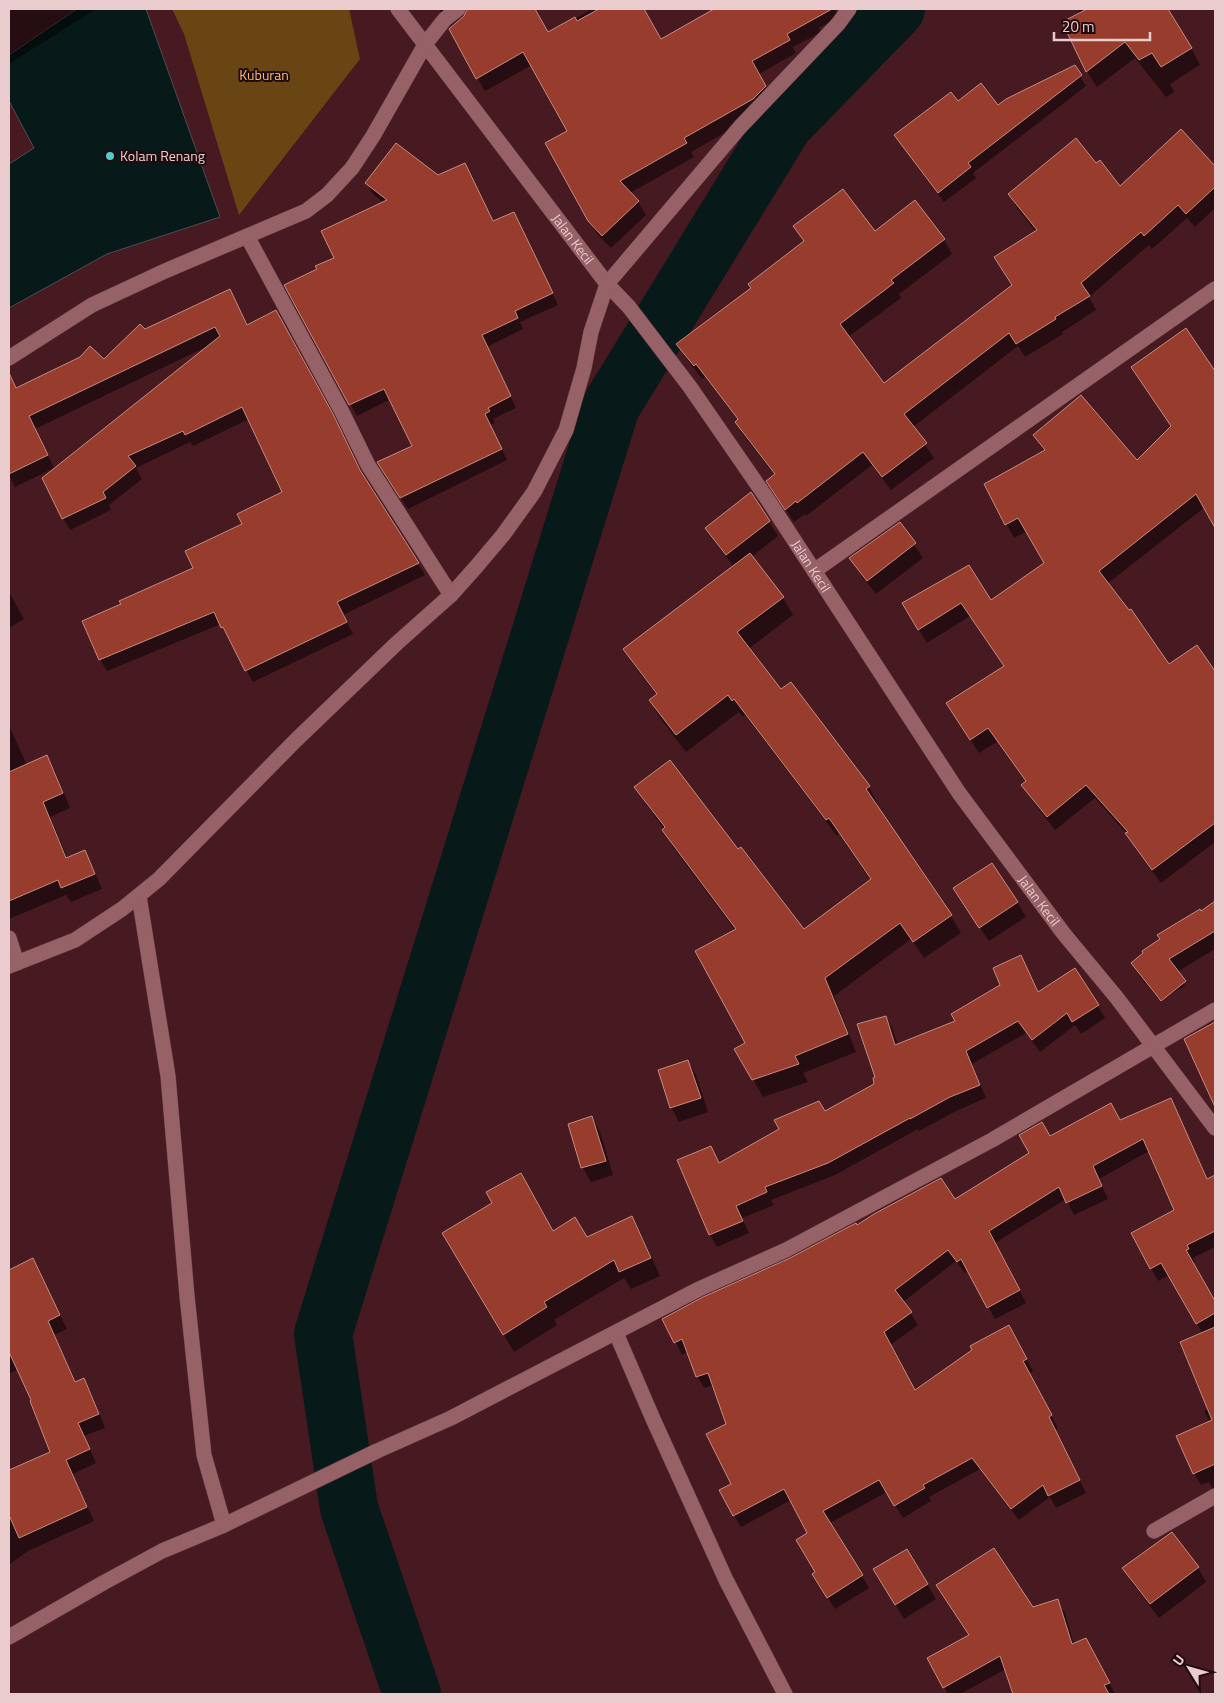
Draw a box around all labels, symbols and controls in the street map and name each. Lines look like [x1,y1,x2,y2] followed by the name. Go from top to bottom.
[1054,10,1150,42] scale bar
[1062,15,1095,38] text: 20 m
[239,64,289,85] park label: Kuburan
[120,145,205,166] place label: Kolam Renang
[104,150,116,162] marker: Kolam Renang
[547,209,600,269] street label: Jalan Kecil
[786,535,836,596] street label: Jalan Kecil
[1013,870,1066,930] street label: Jalan Kecil
[1164,1643,1214,1693] north arrow
[1167,1650,1189,1670] text: U

